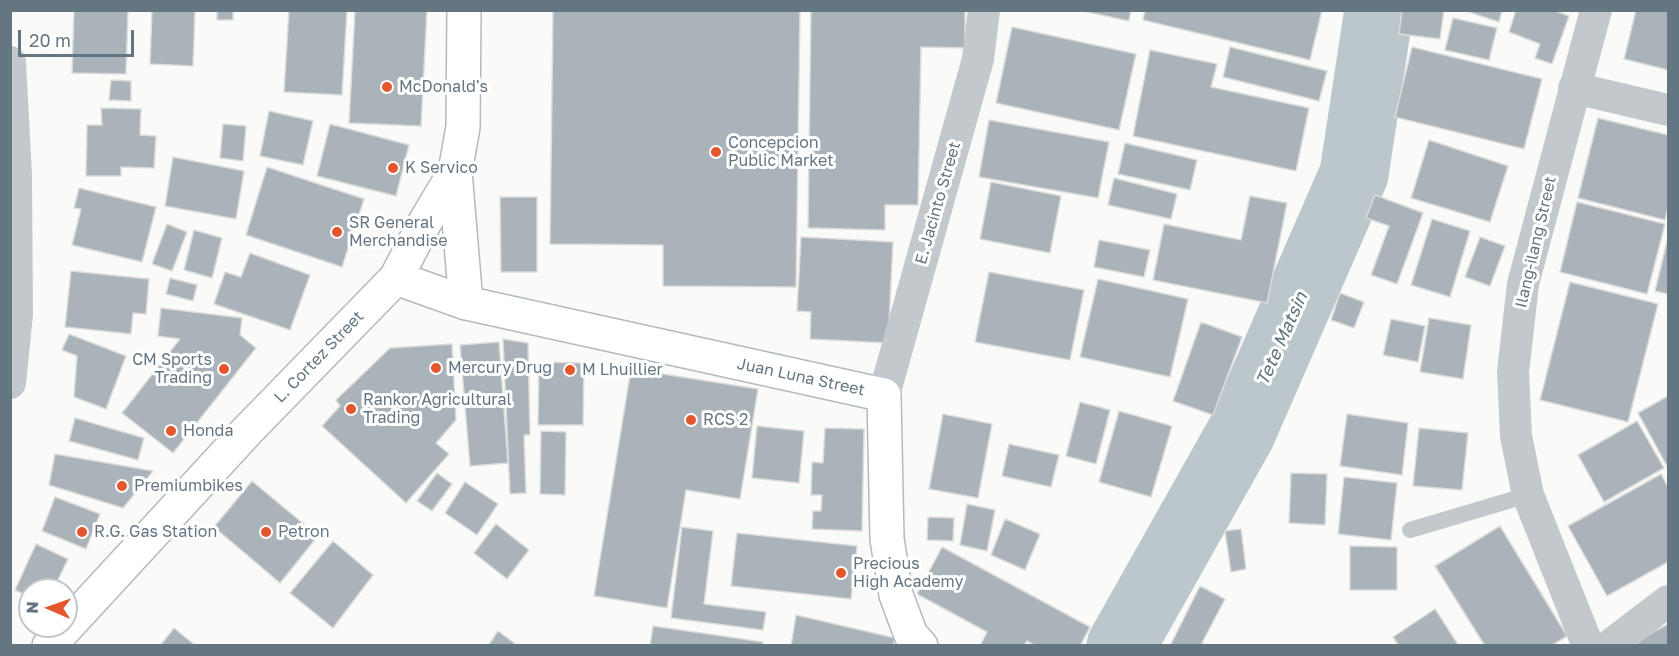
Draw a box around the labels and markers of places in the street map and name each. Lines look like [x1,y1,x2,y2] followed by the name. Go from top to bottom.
[399,77,488,97] place label: McDonald's
[380,80,394,94] marker: McDonald's
[728,133,834,171] place label: Concepcion Public Market
[709,145,723,159] marker: Concepcion Public Market
[405,158,478,178] place label: K Servico
[386,161,400,175] marker: K Servico
[349,213,447,251] place label: SR General Merchandise
[330,225,344,239] marker: SR General Merchandise
[132,350,212,388] place label: CM Sports Trading
[448,358,552,378] place label: Mercury Drug
[582,360,663,380] place label: M Lhuillier
[429,361,443,375] marker: Mercury Drug
[217,362,231,376] marker: CM Sports Trading
[563,363,577,377] marker: M Lhuillier
[363,390,512,428] place label: Rankor Agricultural Trading
[344,402,358,416] marker: Rankor Agricultural Trading
[703,410,748,430] place label: RCS 2
[684,413,698,427] marker: RCS 2
[183,421,233,441] place label: Honda
[164,424,178,438] marker: Honda
[134,476,243,496] place label: Premiumbikes
[115,479,129,493] marker: Premiumbikes
[94,522,217,542] place label: R.G. Gas Station
[278,522,330,542] place label: Petron
[75,525,89,539] marker: R.G. Gas Station
[259,525,273,539] marker: Petron
[853,554,963,592] place label: Precious High Academy
[834,566,848,580] marker: Precious High Academy

